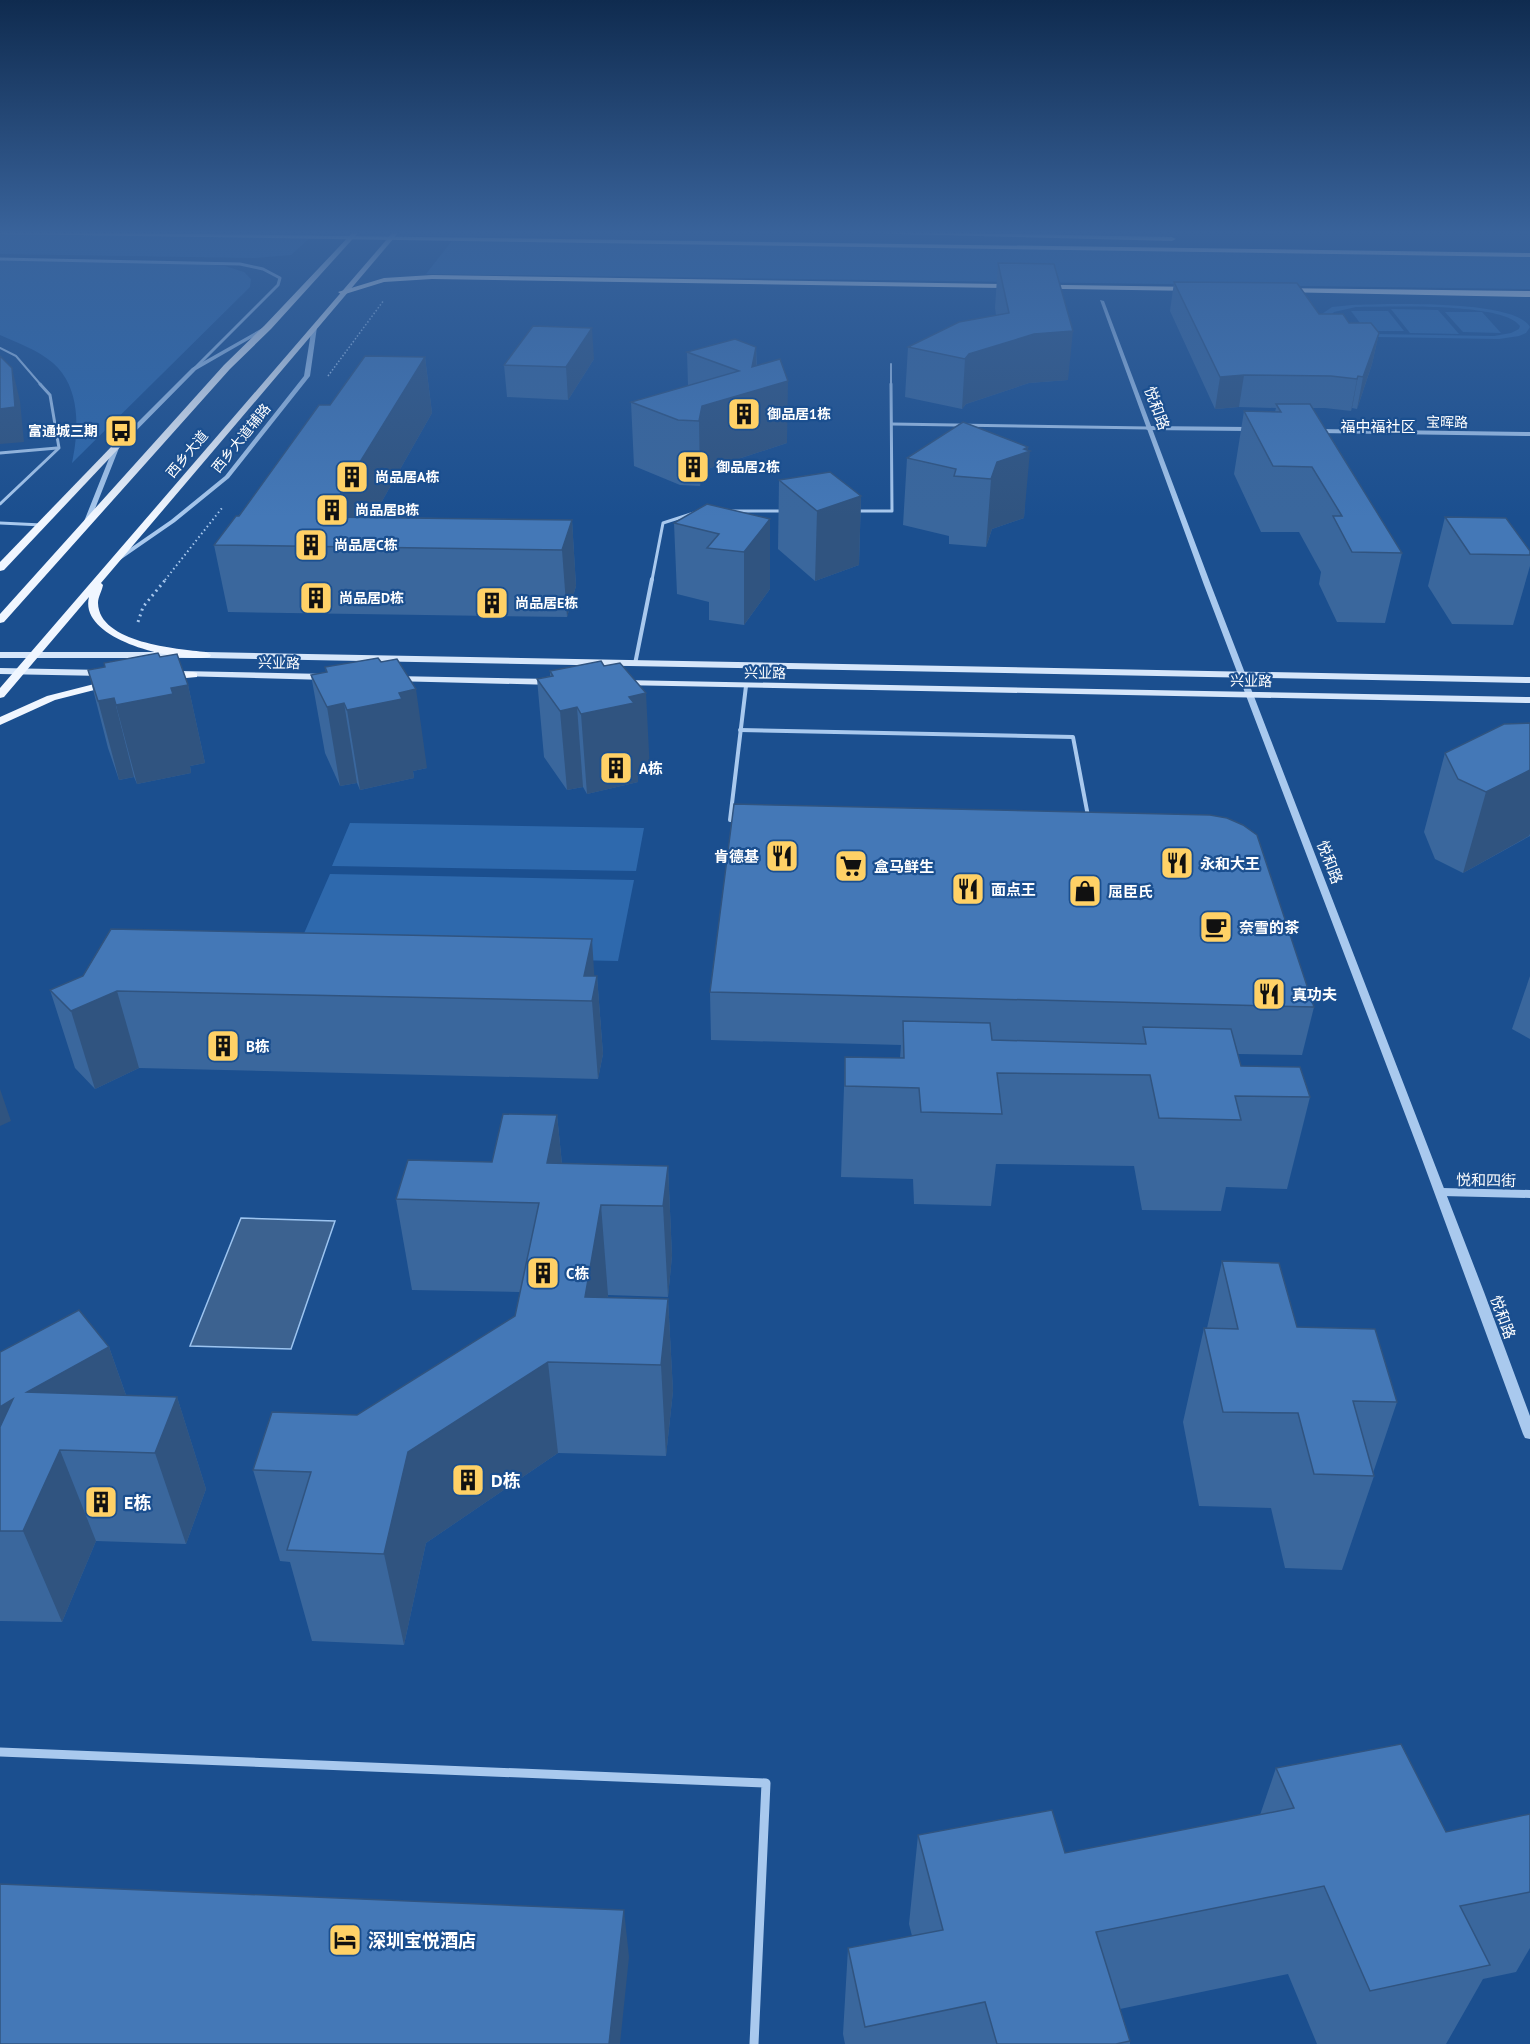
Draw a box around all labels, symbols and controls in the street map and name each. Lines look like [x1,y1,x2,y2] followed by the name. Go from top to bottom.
[1140,384,1174,432] street label: 悦和路
[726,396,762,432] building icon: 御品居1栋
[208,400,274,476] street label: 西乡大道辅路
[767,405,831,423] place label: 御品居1栋
[103,413,139,449] bus stop icon: 富通城三期
[1426,413,1468,431] street label: 宝晖路
[1340,417,1416,436] district label: 福中福社区
[28,422,98,440] place label: 富通城三期
[162,427,212,481] street label: 西乡大道
[675,449,711,485] building icon: 御品居2栋
[716,458,780,476] place label: 御品居2栋
[334,459,370,495] building icon: 尚品居A栋
[375,468,439,486] place label: 尚品居A栋
[314,492,350,528] building icon: 尚品居B栋
[355,501,419,519] place label: 尚品居B栋
[293,527,329,563] building icon: 尚品居C栋
[334,536,398,554] place label: 尚品居C栋
[298,580,334,616] building icon: 尚品居D栋
[474,585,510,621] building icon: 尚品居E栋
[339,589,404,607] place label: 尚品居D栋
[515,594,578,612] place label: 尚品居E栋
[258,654,300,672] street label: 兴业路
[744,664,786,682] street label: 兴业路
[1230,672,1272,690] street label: 兴业路
[598,750,634,786] building icon: A栋
[639,759,663,778] place label: A栋
[764,838,800,874] restaurant icon: 肯德基
[1313,838,1347,886] street label: 悦和路
[1159,845,1195,881] restaurant icon: 永和大王
[714,847,759,866] place label: 肯德基
[833,848,869,884] supermarket icon: 盒马鲜生
[1200,854,1260,873] place label: 永和大王
[874,857,934,876] place label: 盒马鲜生
[950,871,986,907] restaurant icon: 面点王
[1067,873,1103,909] shop icon: 屈臣氏
[991,880,1036,899] place label: 面点王
[1108,882,1153,901] place label: 屈臣氏
[1198,909,1234,945] cafe icon: 奈雪的茶
[1239,918,1300,937] place label: 奈雪的茶
[1251,976,1287,1012] restaurant icon: 真功夫
[1292,985,1337,1004] place label: 真功夫
[205,1028,241,1064] building icon: B栋
[246,1037,270,1056] place label: B栋
[1456,1170,1516,1190] street label: 悦和四街
[525,1255,561,1291] building icon: C栋
[566,1264,589,1283] place label: C栋
[1486,1293,1520,1341] street label: 悦和路
[450,1462,486,1498] building icon: D栋
[491,1469,521,1492] place label: D栋
[83,1484,119,1520] building icon: E栋
[124,1491,151,1514] place label: E栋
[327,1922,363,1958] hotel icon: 深圳宝悦酒店
[368,1929,476,1952] place label: 深圳宝悦酒店

